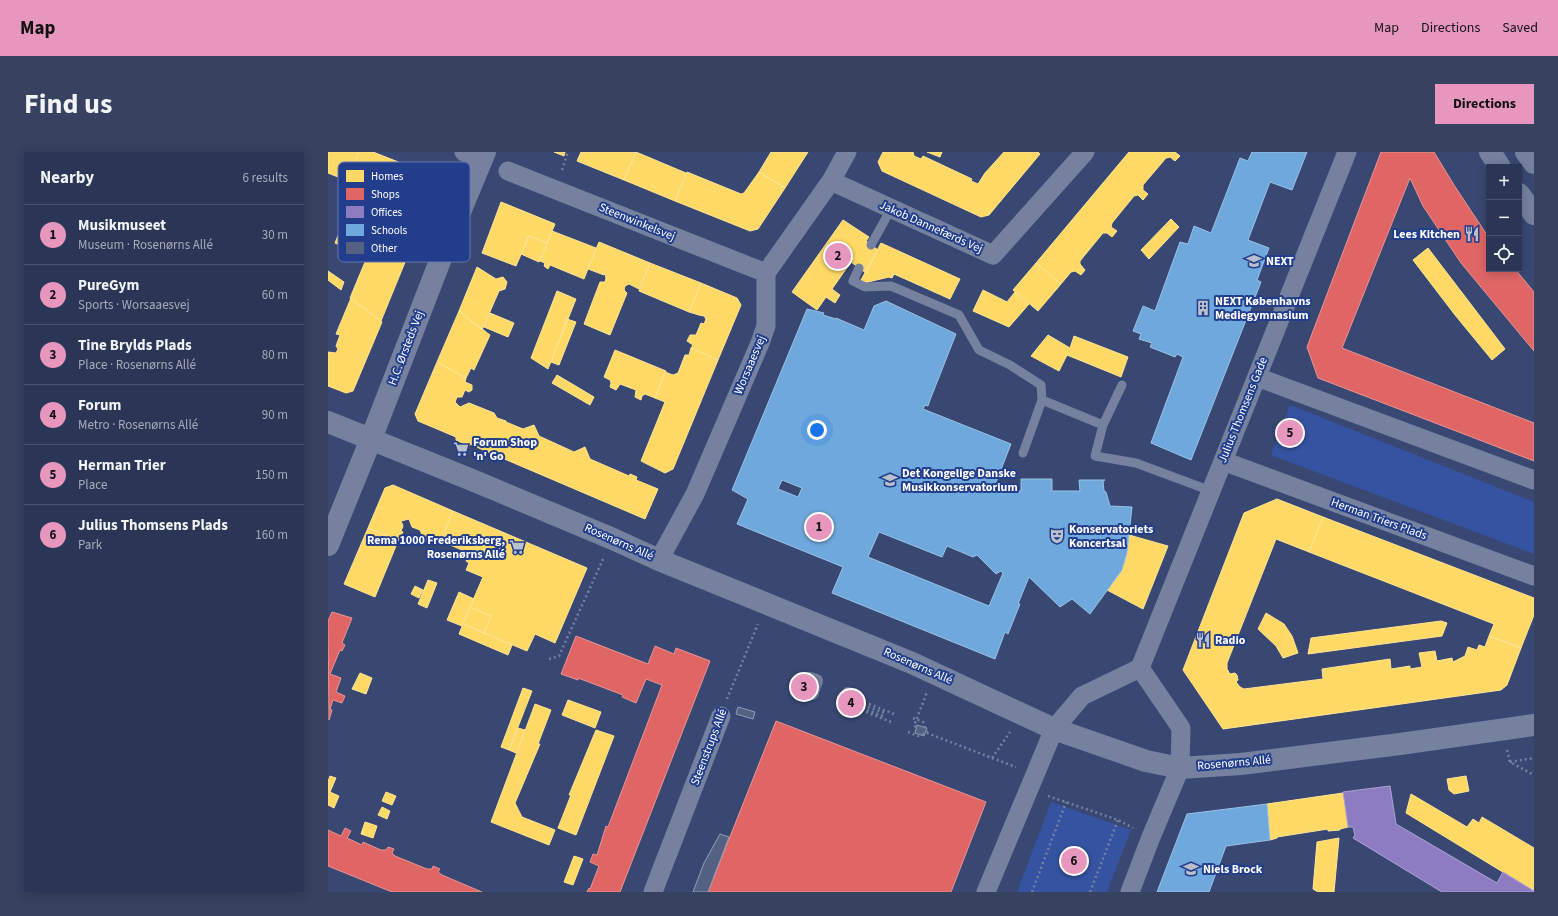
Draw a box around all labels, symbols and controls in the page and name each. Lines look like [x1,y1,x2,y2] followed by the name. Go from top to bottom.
[20,15,55,42] text: Map
[1374,18,1399,38] text: Map
[1421,18,1480,38] text: Directions
[1502,18,1538,38] text: Saved
[24,84,112,124] text: Find us
[1435,84,1534,124] button: Directions
[338,162,470,262] legend
[1486,164,1522,272] map controls
[1486,164,1522,200] button: +
[40,166,94,190] text: Nearby
[243,169,288,187] text: 6 results
[371,169,404,184] text: Homes
[371,187,400,202] text: Shops
[877,197,985,257] street label: Jakob Dannefærds Vej
[596,199,678,245] street label: Steenwinkelsvej
[1486,200,1522,236] button: −
[371,205,403,220] text: Offices
[78,215,166,236] text: Musikmuseet
[371,223,408,238] text: Schools
[1463,225,1481,243] restaurant icon: Lees Kitchen
[50,226,56,244] text: 1
[262,226,288,244] text: 30 m
[1393,226,1460,243] place label: Lees Kitchen
[78,236,213,254] text: Museum · Rosenørns Allé
[1486,236,1522,272] button: locate
[371,241,397,256] text: Other
[825,241,851,271] pin: 2
[1245,252,1263,270] school or university icon: NEXT
[1266,253,1294,270] place label: NEXT
[78,275,139,296] text: PureGym
[50,286,56,304] text: 2
[262,286,288,304] text: 60 m
[1215,293,1311,324] place label: NEXT Københavns Mediegymnasium
[78,296,190,314] text: Sports · Worsaaesvej
[1194,299,1212,317] building icon: NEXT Københavns Mediegymnasium
[384,308,428,388] street label: H.C. Ørsteds Vej
[730,333,770,397] street label: Worsaaesvej
[78,335,192,356] text: Tine Brylds Plads
[50,346,56,364] text: 3
[262,346,288,364] text: 80 m
[1214,355,1272,465] street label: Julius Thomsens Gade
[78,356,196,374] text: Place · Rosenørns Allé
[78,395,121,416] text: Forum
[50,406,56,424] text: 4
[262,406,288,424] text: 90 m
[78,416,198,434] text: Metro · Rosenørns Allé
[1277,418,1303,448] pin: 5
[807,420,827,440] your location
[473,434,537,465] place label: Forum Shop 'n' Go
[452,440,470,458] supermarket icon: Forum Shop 'n' Go
[78,455,166,476] text: Herman Trier
[902,465,1018,496] place label: Det Kongelige Danske Musikkonservatorium
[50,466,56,484] text: 5
[255,466,288,484] text: 150 m
[881,471,899,489] school or university icon: Det Kongelige Danske Musikkonservatorium
[78,476,107,494] text: Place
[1329,494,1429,544] street label: Herman Triers Plads
[806,512,832,542] pin: 1
[78,515,228,536] text: Julius Thomsens Plads
[582,519,656,565] street label: Rosenørns Allé
[1069,521,1153,552] place label: Konservatoriets Koncertsal
[50,526,56,544] text: 6
[255,526,288,544] text: 160 m
[1048,527,1066,545] theatre icon: Konservatoriets Koncertsal
[367,532,505,563] place label: Rema 1000 Frederiksberg, Rosenørns Allé
[78,536,102,554] text: Park
[508,538,526,556] supermarket icon: Rema 1000 Frederiksberg, Rosenørns Allé
[1194,631,1212,649] restaurant icon: Radio
[1215,632,1246,649] place label: Radio
[881,643,955,689] street label: Rosenørns Allé
[791,672,817,702] pin: 3
[838,688,864,718] pin: 4
[687,706,731,788] street label: Steenstrups Allé
[1196,751,1272,775] street label: Rosenørns Allé
[1061,846,1087,876] pin: 6
[1182,860,1200,878] school or university icon: Niels Brock
[1203,861,1263,878] place label: Niels Brock

